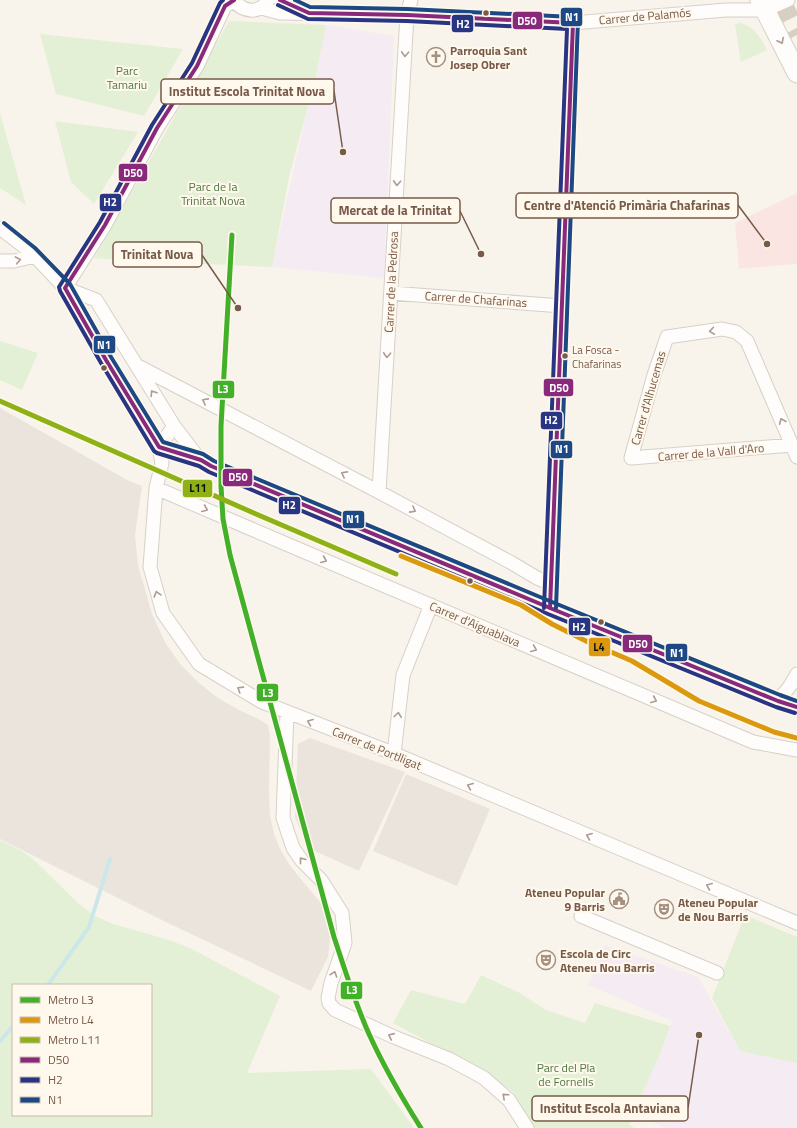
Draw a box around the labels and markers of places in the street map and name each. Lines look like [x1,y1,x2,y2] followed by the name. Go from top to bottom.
[481,8,491,18] unlabelled marker
[450,41,528,74] place label: Parroquia Sant Josep Obrer
[425,46,447,68] church icon: Parroquia Sant Josep Obrer
[161,79,334,104] callout: Institut Escola Trinitat Nova
[516,193,738,218] callout: Centre d'Atenció Primària Chafarinas
[331,198,460,223] callout: Mercat de la Trinitat
[113,242,202,267] callout: Trinitat Nova
[572,342,621,372] place label: La Fosca - Chafarinas
[560,351,570,361] marker: La Fosca - Chafarinas
[99,363,109,373] unlabelled marker
[465,576,475,586] unlabelled marker
[596,617,606,627] unlabelled marker
[525,883,606,916] place label: Ateneu Popular 9 Barris
[608,888,630,910] public building icon: Ateneu Popular 9 Barris
[678,893,759,926] place label: Ateneu Popular de Nou Barris
[653,898,675,920] theatre icon: Ateneu Popular de Nou Barris
[560,944,655,977] place label: Escola de Circ Ateneu Nou Barris
[535,949,557,971] theatre icon: Escola de Circ Ateneu Nou Barris
[532,1096,688,1121] callout: Institut Escola Antaviana

